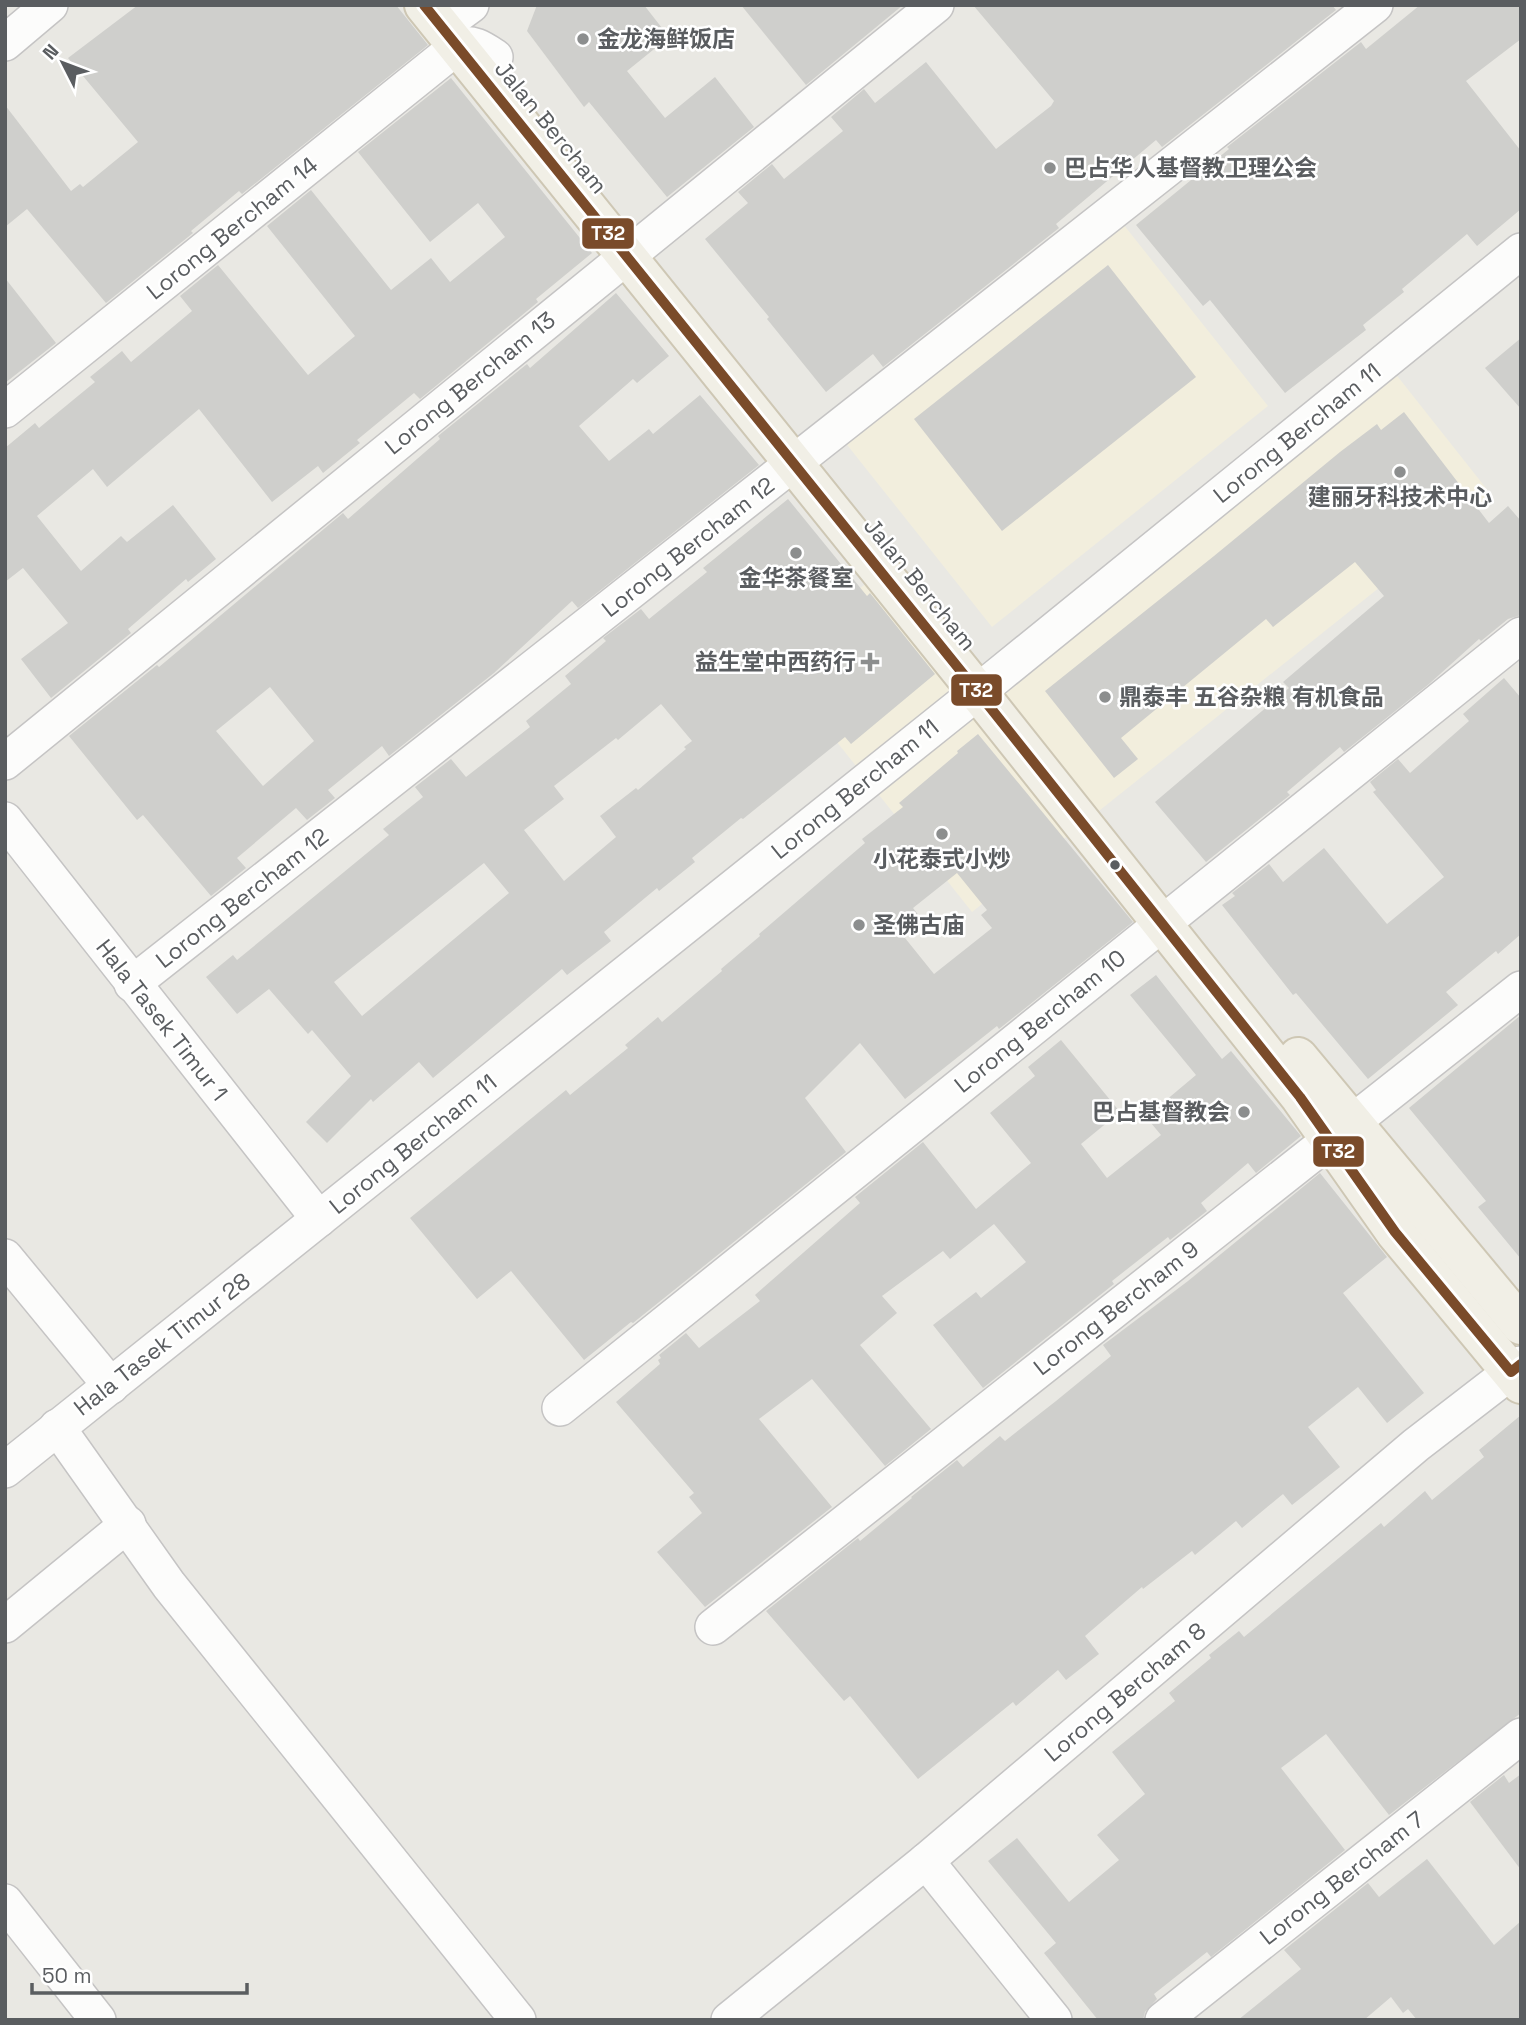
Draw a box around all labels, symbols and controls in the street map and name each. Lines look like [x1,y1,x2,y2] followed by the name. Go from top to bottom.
[597,24,735,54] place label: 金龙海鲜饭店
[28,28,98,98] north arrow
[575,31,591,47] marker: 金龙海鲜饭店
[37,39,64,65] text: N
[488,54,614,200] street label: Jalan Bercham
[140,150,324,306] street label: Lorong Bercham 14
[1064,153,1317,183] place label: 巴占华人基督教卫理公会
[1042,160,1058,176] marker: 巴占华人基督教卫理公会
[581,217,635,250] line badge: T32
[591,221,625,246] text: T32
[378,305,562,461] street label: Lorong Bercham 13
[1207,356,1387,510] street label: Lorong Bercham 11
[1392,464,1408,480] marker: 建丽牙科技术中心
[596,470,780,624] street label: Lorong Bercham 12
[1308,482,1492,512] place label: 建丽牙科技术中心
[857,511,983,657] street label: Jalan Bercham
[788,545,804,561] marker: 金华茶餐室
[739,563,854,593] place label: 金华茶餐室
[695,647,856,677] place label: 益生堂中西药行
[862,654,878,670] marker: 益生堂中西药行
[950,673,1003,707] line badge: T32
[959,678,993,703] text: T32
[1119,682,1384,712] place label: 鼎泰丰 五谷杂粮 有机食品
[1097,689,1113,705] marker: 鼎泰丰 五谷杂粮 有机食品
[765,712,945,866] street label: Lorong Bercham 11
[150,821,334,975] street label: Lorong Bercham 12
[934,826,950,842] marker: 小花泰式小炒
[873,844,1011,874] place label: 小花泰式小炒
[1108,858,1122,872] unlabelled marker
[873,910,965,940] place label: 圣佛古庙
[851,917,867,933] marker: 圣佛古庙
[89,933,235,1107] street label: Hala Tasek Timur 1
[948,943,1132,1099] street label: Lorong Bercham 10
[323,1067,503,1221] street label: Lorong Bercham 11
[1092,1097,1230,1127] place label: 巴占基督教会
[1236,1104,1252,1120] marker: 巴占基督教会
[1312,1135,1365,1168] line badge: T32
[1321,1139,1355,1164] text: T32
[1027,1234,1205,1382] street label: Lorong Bercham 9
[68,1266,256,1422] street label: Hala Tasek Timur 28
[1038,1616,1212,1768] street label: Lorong Bercham 8
[1254,1804,1430,1952] street label: Lorong Bercham 7
[32,1952,247,1996] scale bar
[42,1962,92,1989] text: 50 m

